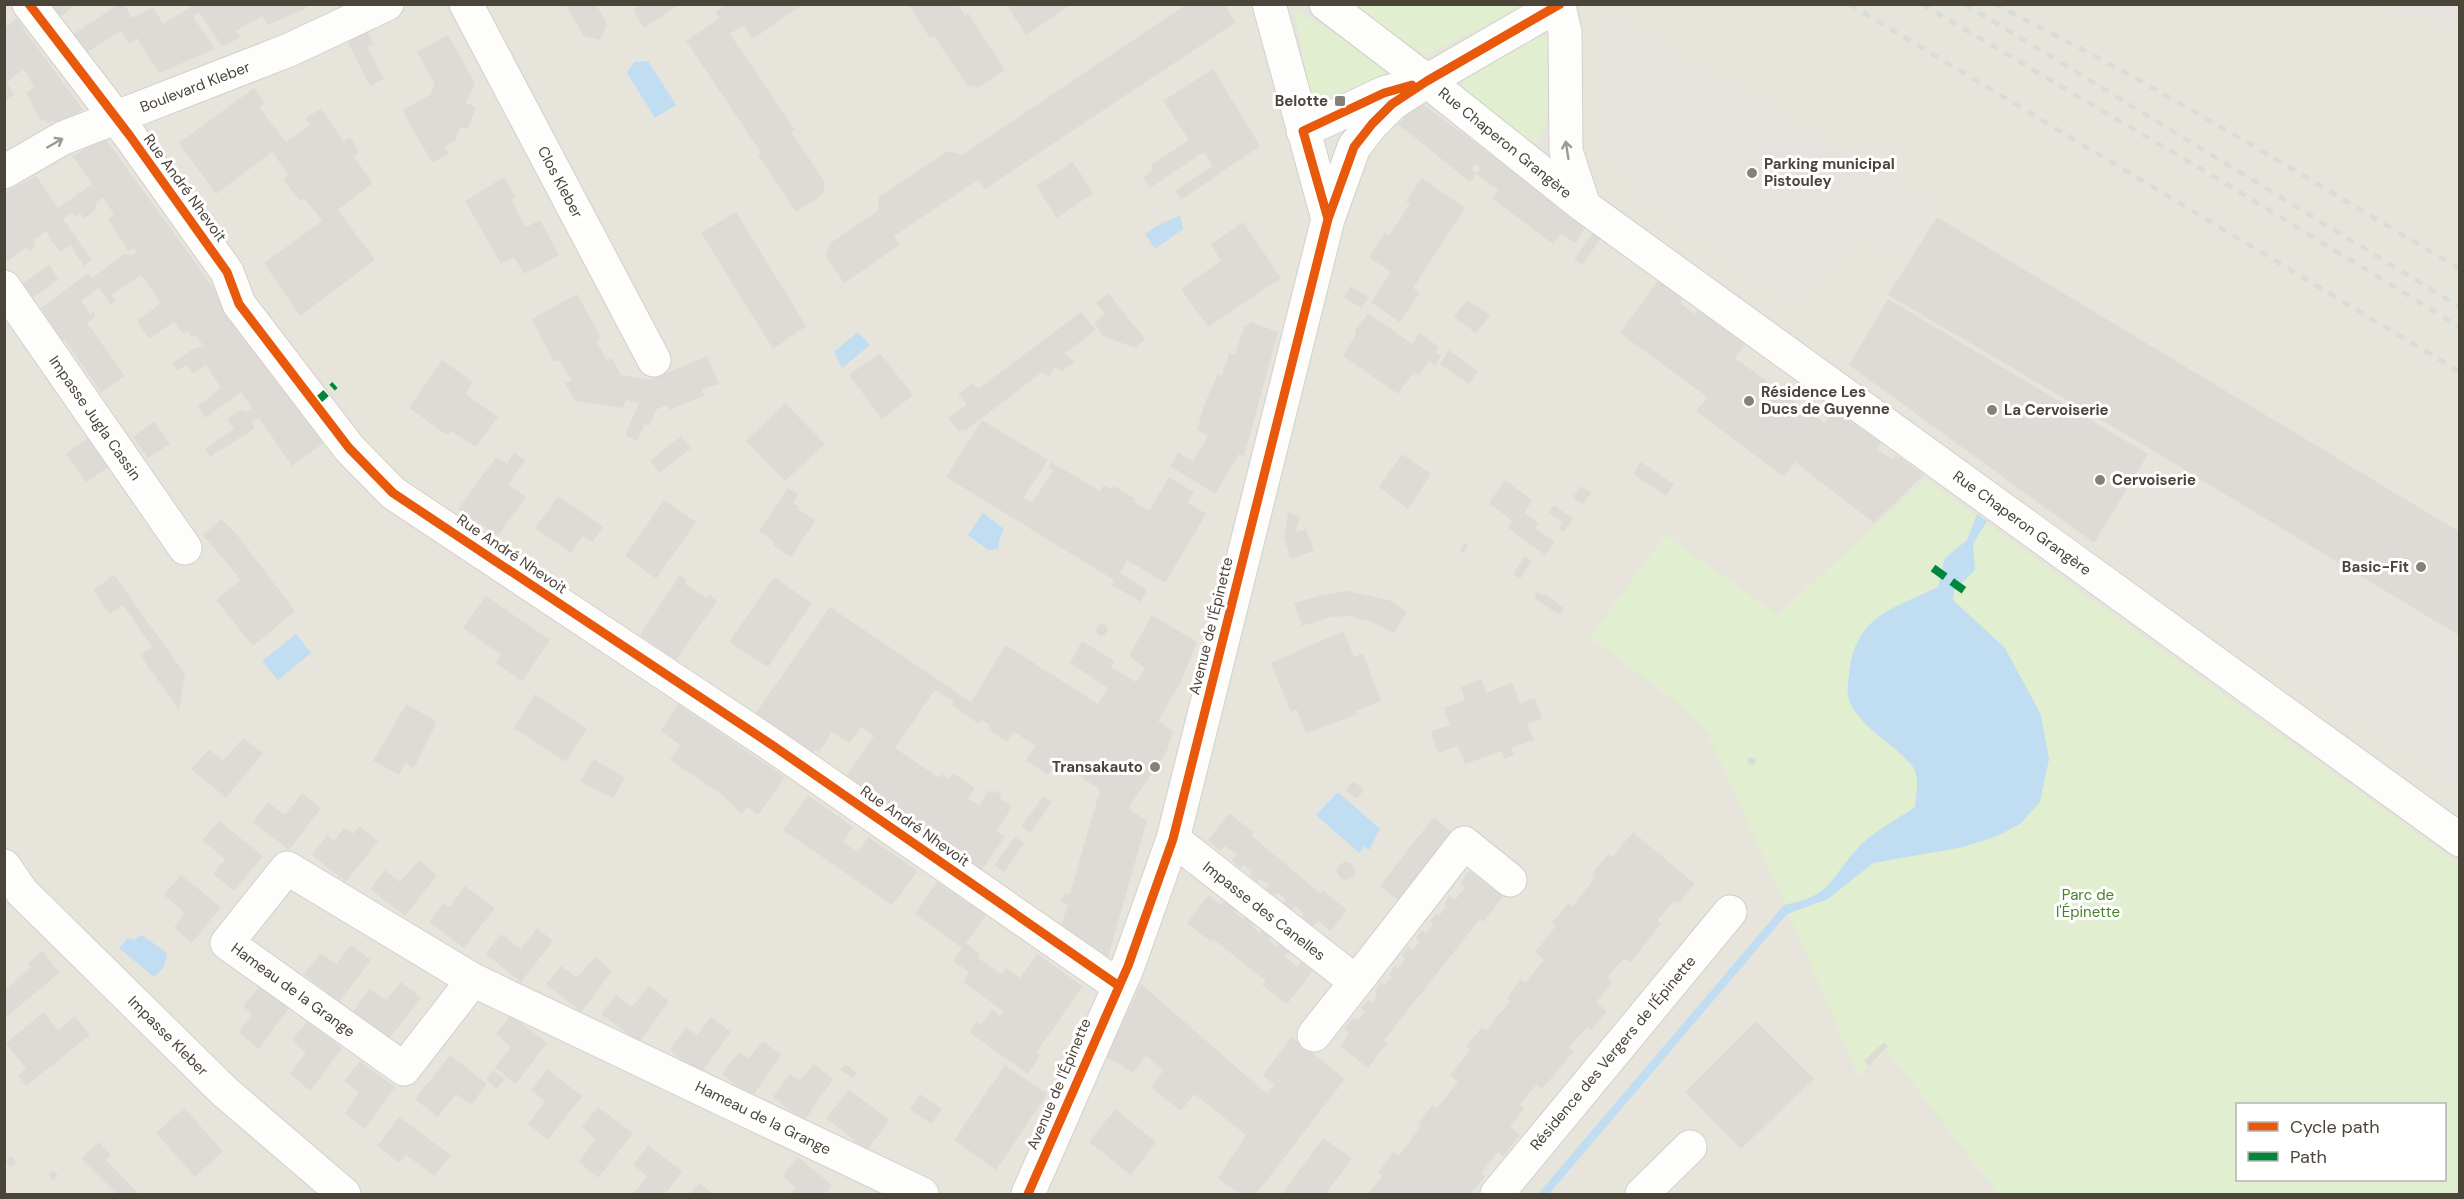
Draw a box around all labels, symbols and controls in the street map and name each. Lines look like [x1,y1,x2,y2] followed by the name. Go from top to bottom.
[137,57,253,117] street label: Boulevard Kleber
[1434,83,1576,203] street label: Rue Chaperon Grangère
[1275,91,1328,111] place label: Belotte
[1333,94,1347,108] marker: Belotte
[139,130,231,246] street label: Rue André Nhevoit
[46,136,63,148] one-way arrow
[1562,141,1573,161] one-way arrow
[533,143,587,222] street label: Clos Kleber
[1764,154,1895,191] place label: Parking municipal Pistouley
[1745,166,1759,180] marker: Parking municipal Pistouley
[44,352,146,484] street label: Impasse Jugla Cassin
[1761,382,1890,419] place label: Résidence Les Ducs de Guyenne
[1742,394,1756,408] marker: Résidence Les Ducs de Guyenne
[2004,400,2109,420] place label: La Cervoiserie
[1985,403,1999,417] marker: La Cervoiserie
[1949,466,2095,580] street label: Rue Chaperon Grangère
[2112,470,2196,490] place label: Cervoiserie
[2093,473,2107,487] marker: Cervoiserie
[453,510,571,598] street label: Rue André Nhevoit
[1184,555,1238,697] street label: Avenue de l'Épinette
[2342,557,2409,577] place label: Basic-Fit
[2414,560,2428,574] marker: Basic-Fit
[1052,757,1143,777] place label: Transakauto
[1148,760,1162,774] marker: Transakauto
[856,781,974,871] street label: Rue André Nhevoit
[1199,857,1329,965] street label: Impasse des Canelles
[2056,885,2120,922] park label: Parc de l'Épinette
[227,938,359,1042] street label: Hameau de la Grange
[1526,952,1700,1154] street label: Résidence des Vergers de l'Épinette
[123,991,213,1081] street label: Impasse Kleber
[1022,1015,1096,1153] street label: Avenue de l'Épinette
[692,1076,834,1160] street label: Hameau de la Grange
[2236,1103,2446,1181] legend
[2290,1115,2380,1139] text: Cycle path
[2290,1145,2327,1169] text: Path

